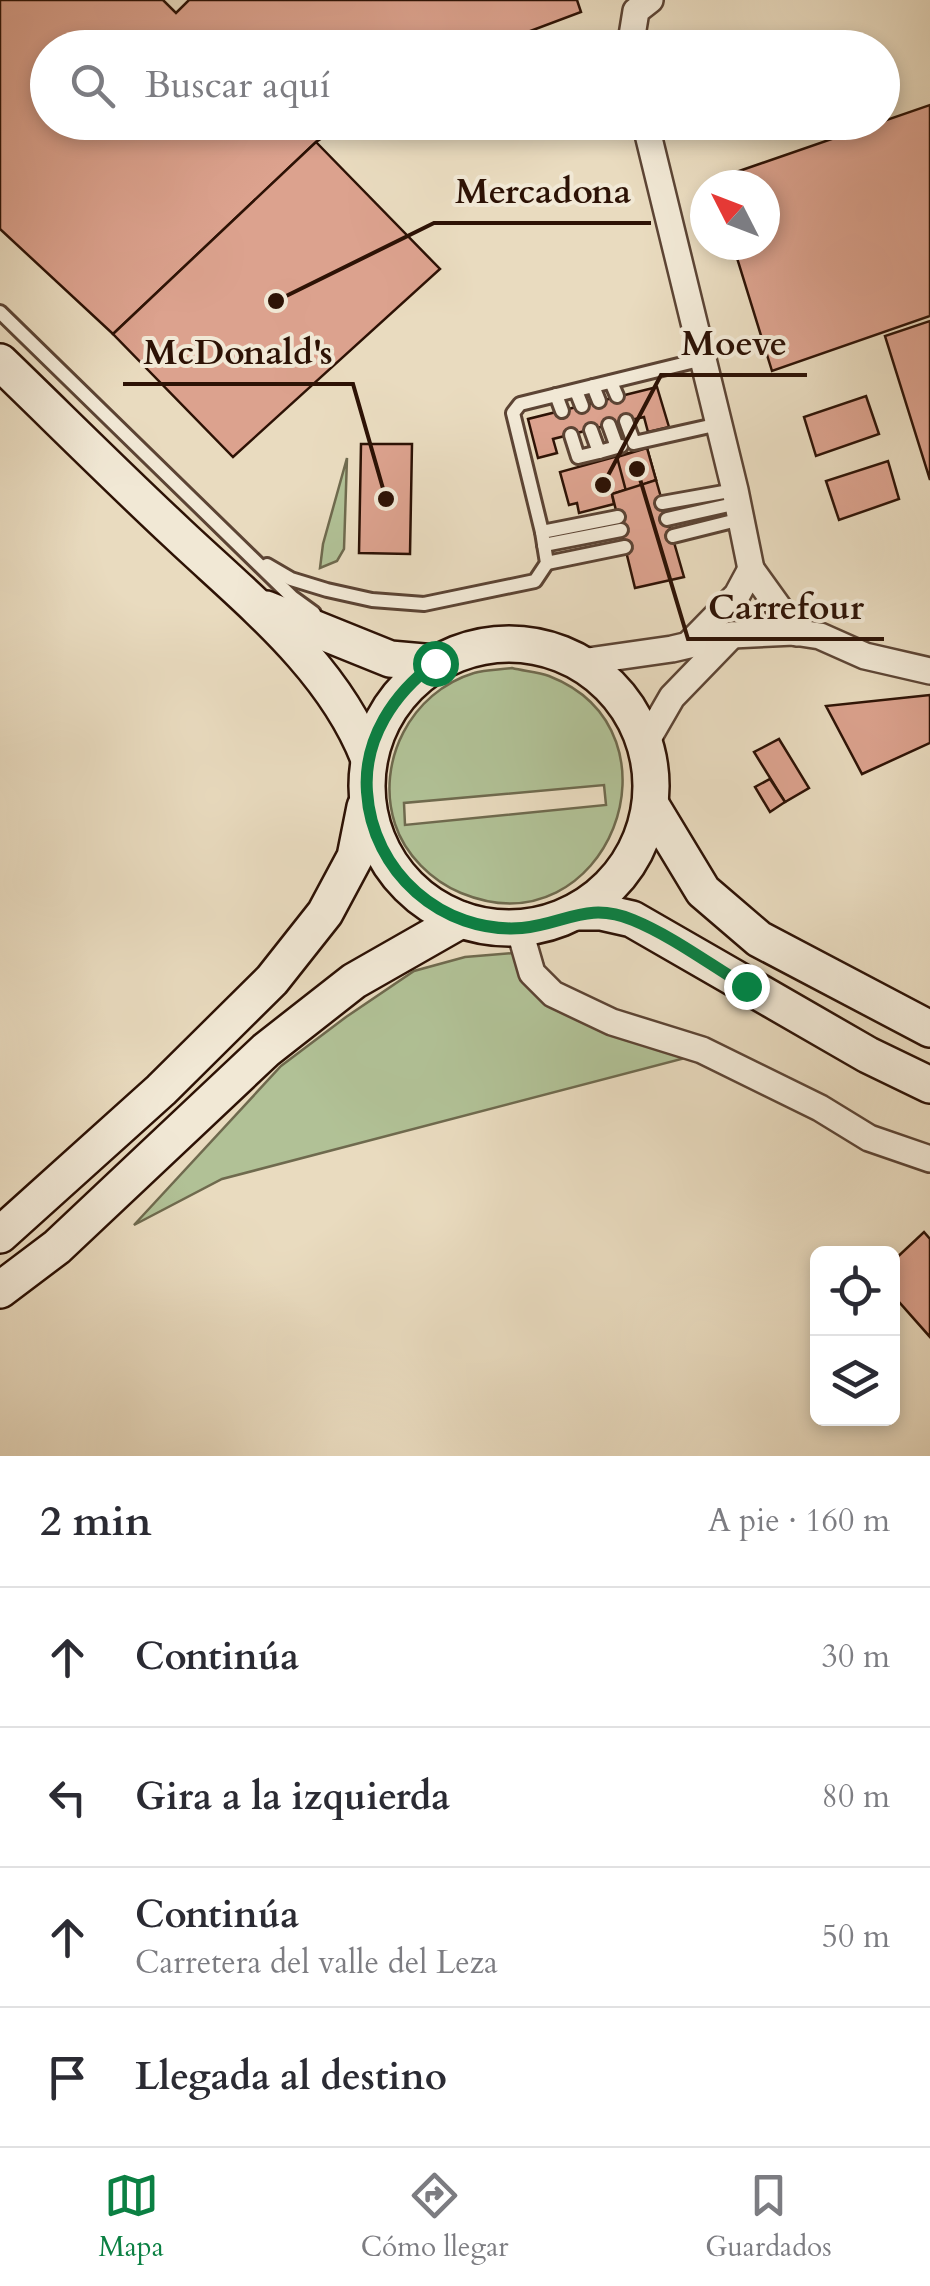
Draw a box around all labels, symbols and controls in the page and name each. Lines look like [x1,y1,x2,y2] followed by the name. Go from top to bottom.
[30,30,900,140] search box
[65,58,120,113] icon: search
[145,59,331,111] text: Buscar aquí
[434,158,651,223] callout: Mercadona
[455,168,631,216] text: Mercadona
[690,170,780,260] north arrow
[661,310,807,375] callout: Moeve
[123,319,353,384] callout: McDonald's
[681,320,787,368] text: Moeve
[143,329,333,377] text: McDonald's
[688,574,884,639] callout: Carrefour
[708,584,865,632] text: Carrefour
[413,641,459,687] route start
[724,964,770,1010] route end
[810,1246,900,1426] map controls
[810,1246,900,1336] button: locate
[810,1336,900,1426] button: layers
[40,1493,152,1550] text: 2 min
[708,1499,890,1543] text: A pie · 160 m
[40,1630,95,1685] icon: ahead
[135,1631,299,1683] text: Continúa
[822,1635,890,1679] text: 30 m
[40,1770,95,1825] icon: left
[135,1771,450,1823] text: Gira a la izquierda
[822,1775,890,1819] text: 80 m
[135,1889,299,1941] text: Continúa
[40,1910,95,1965] icon: ahead
[822,1915,890,1959] text: 50 m
[135,1941,498,1985] text: Carretera del valle del Leza
[40,2050,95,2105] icon: arrive
[135,2051,447,2103] text: Llegada al destino
[98,2168,164,2266] tab: Mapa
[361,2168,509,2266] tab: Cómo llegar
[705,2168,832,2266] tab: Guardados

